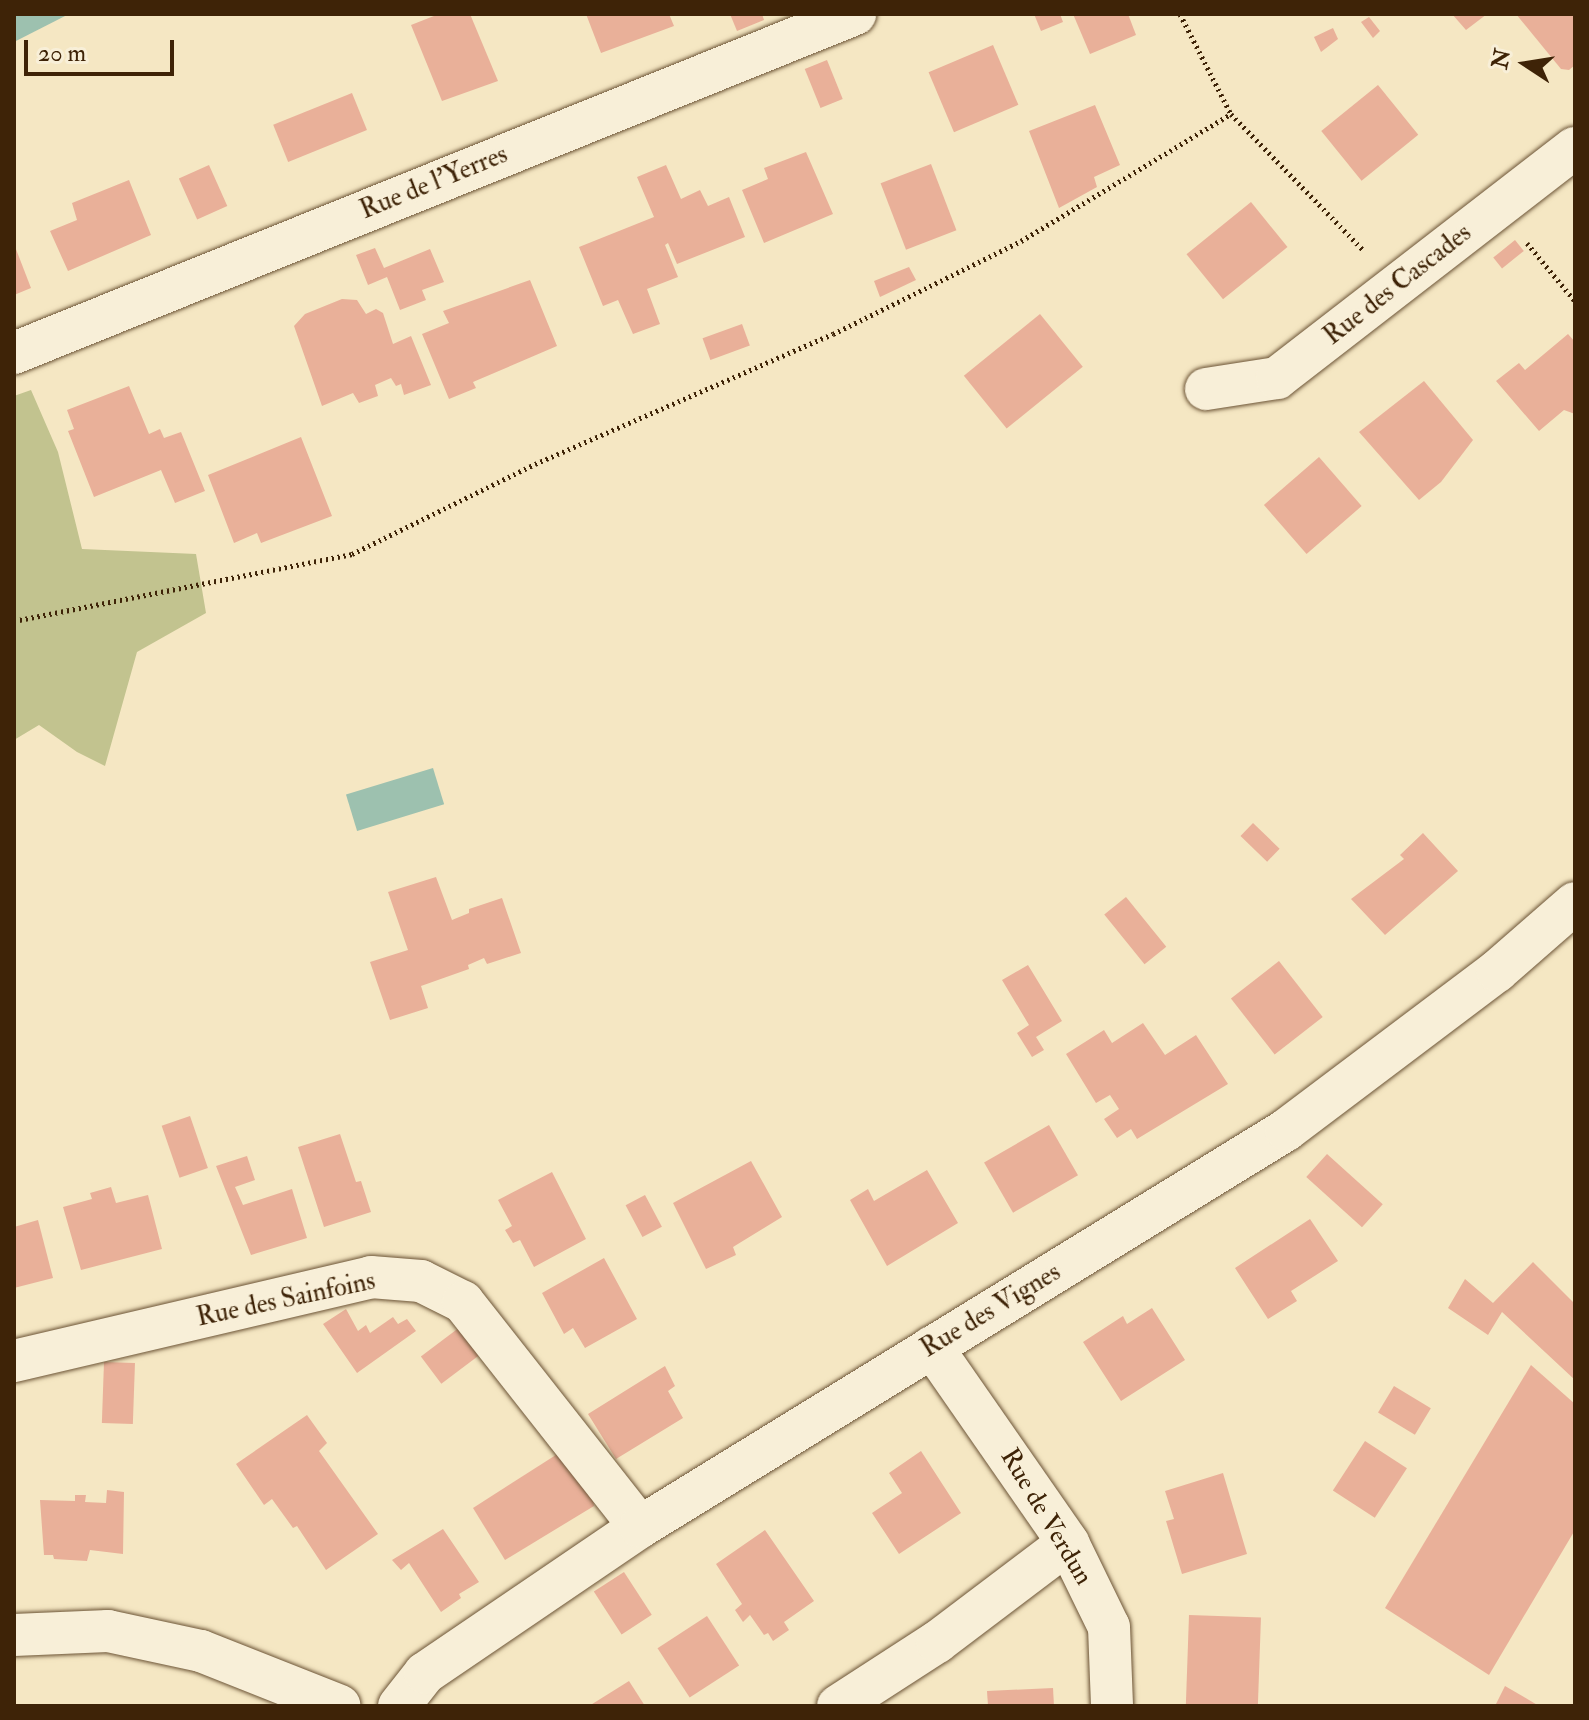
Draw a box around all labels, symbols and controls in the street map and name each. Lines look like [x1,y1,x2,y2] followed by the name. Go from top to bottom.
[28,24,178,74] scale bar
[1485,24,1565,104] north arrow
[38,38,86,69] text: 20 m
[1486,46,1517,72] text: N
[356,139,512,227] street label: Rue de l'Yerres
[1318,218,1478,352] street label: Rue des Cascades
[916,1257,1066,1365] street label: Rue des Vignes
[194,1266,378,1334] street label: Rue des Sainfoins
[993,1443,1099,1591] street label: Rue de Verdun

